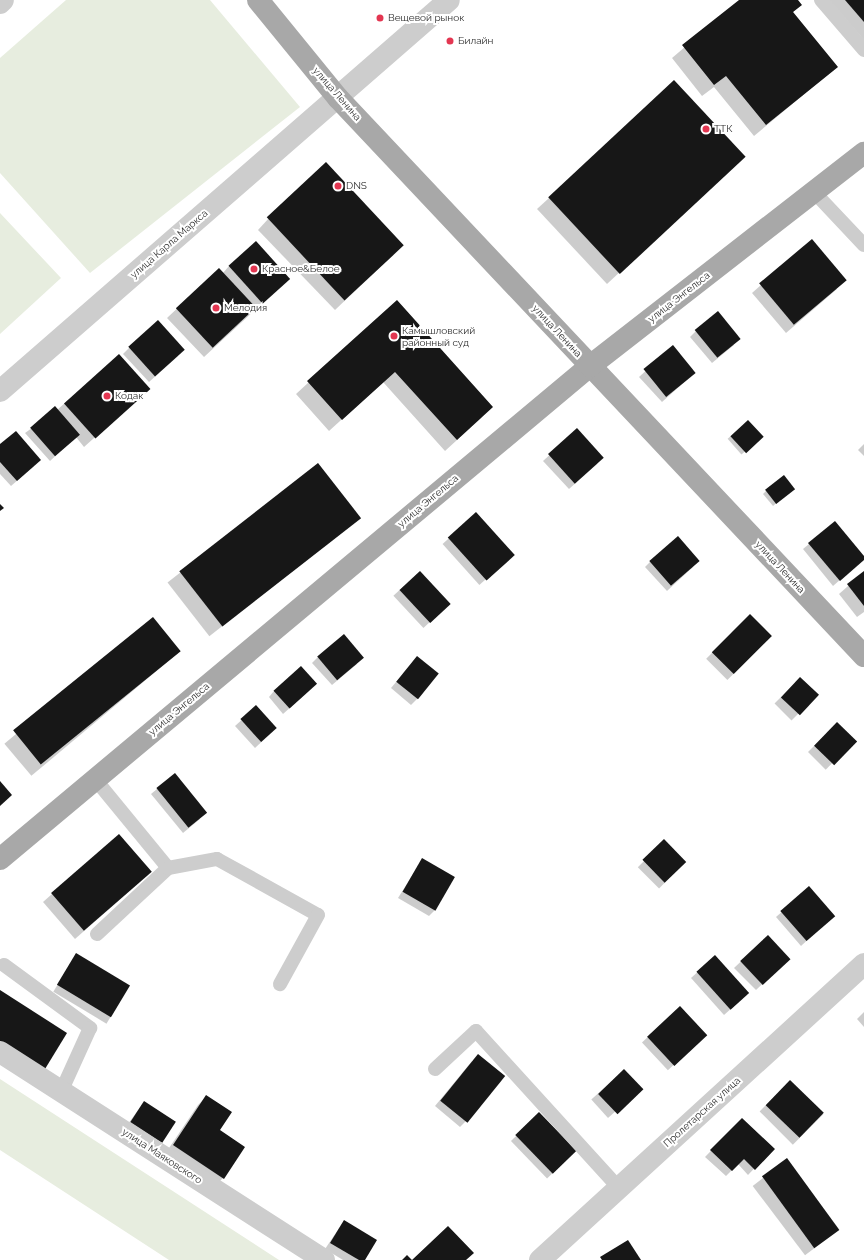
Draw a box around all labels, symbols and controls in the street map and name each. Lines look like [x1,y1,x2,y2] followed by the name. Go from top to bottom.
[388,12,464,24] place label: Вещевой рынок
[375,13,385,23] marker: Вещевой рынок
[458,35,493,47] place label: Билайн
[445,36,455,46] marker: Билайн
[310,65,364,123] street label: улица Ленина
[714,123,733,135] place label: ТТК
[701,124,711,134] marker: ТТК
[346,180,367,192] place label: DNS
[333,181,343,191] marker: DNS
[128,207,210,281] street label: улица Карла Маркса
[262,263,340,275] place label: Красное&Белое
[249,264,259,274] marker: Красное&Белое
[646,269,712,325] street label: улица Энгельса
[224,302,267,314] place label: Мелодия
[530,302,584,360] street label: улица Ленина
[211,303,221,313] marker: Мелодия
[402,324,475,348] place label: Камышловский районный суд
[389,331,399,341] marker: Камышловский районный суд
[115,390,143,402] place label: Кодак
[102,391,112,401] marker: Кодак
[395,472,461,530] street label: улица Энгельса
[753,538,807,596] street label: улица Ленина
[146,680,212,738] street label: улица Энгельса
[661,1074,743,1150] street label: Пролетарская улица
[120,1126,204,1186] street label: улица Маяковского

